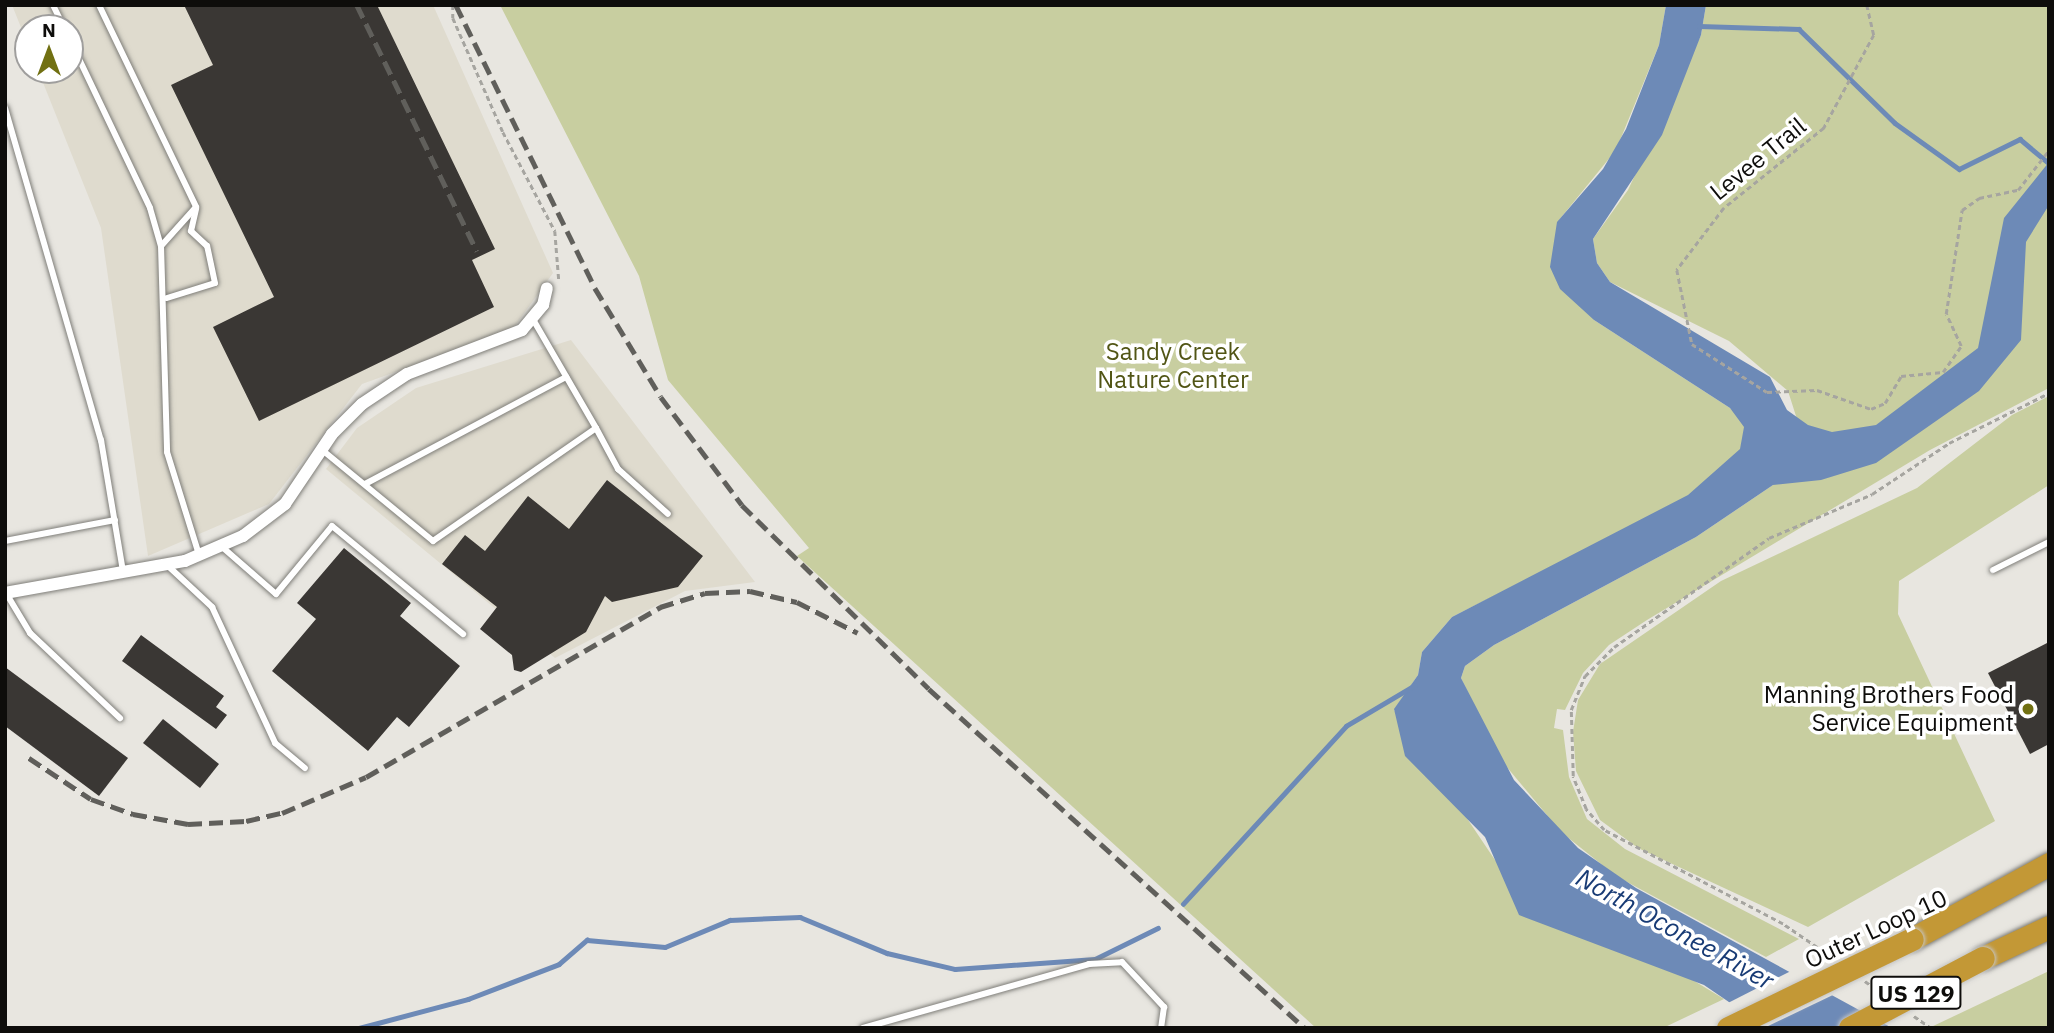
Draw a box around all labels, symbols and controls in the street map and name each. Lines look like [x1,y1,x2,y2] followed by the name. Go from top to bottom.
[14,14,84,84] north arrow
[42,18,56,42] text: N
[1704,112,1812,206] street label: Levee Trail
[1097,338,1249,394] park label: Sandy Creek Nature Center
[1764,681,2014,737] place label: Manning Brothers Food Service Equipment
[2020,701,2036,717] marker: Manning Brothers Food Service Equipment
[1571,862,1779,996] water label: North Oconee River
[1800,883,1952,975] street label: Outer Loop 10
[1869,974,1963,1012] road number: US 129

